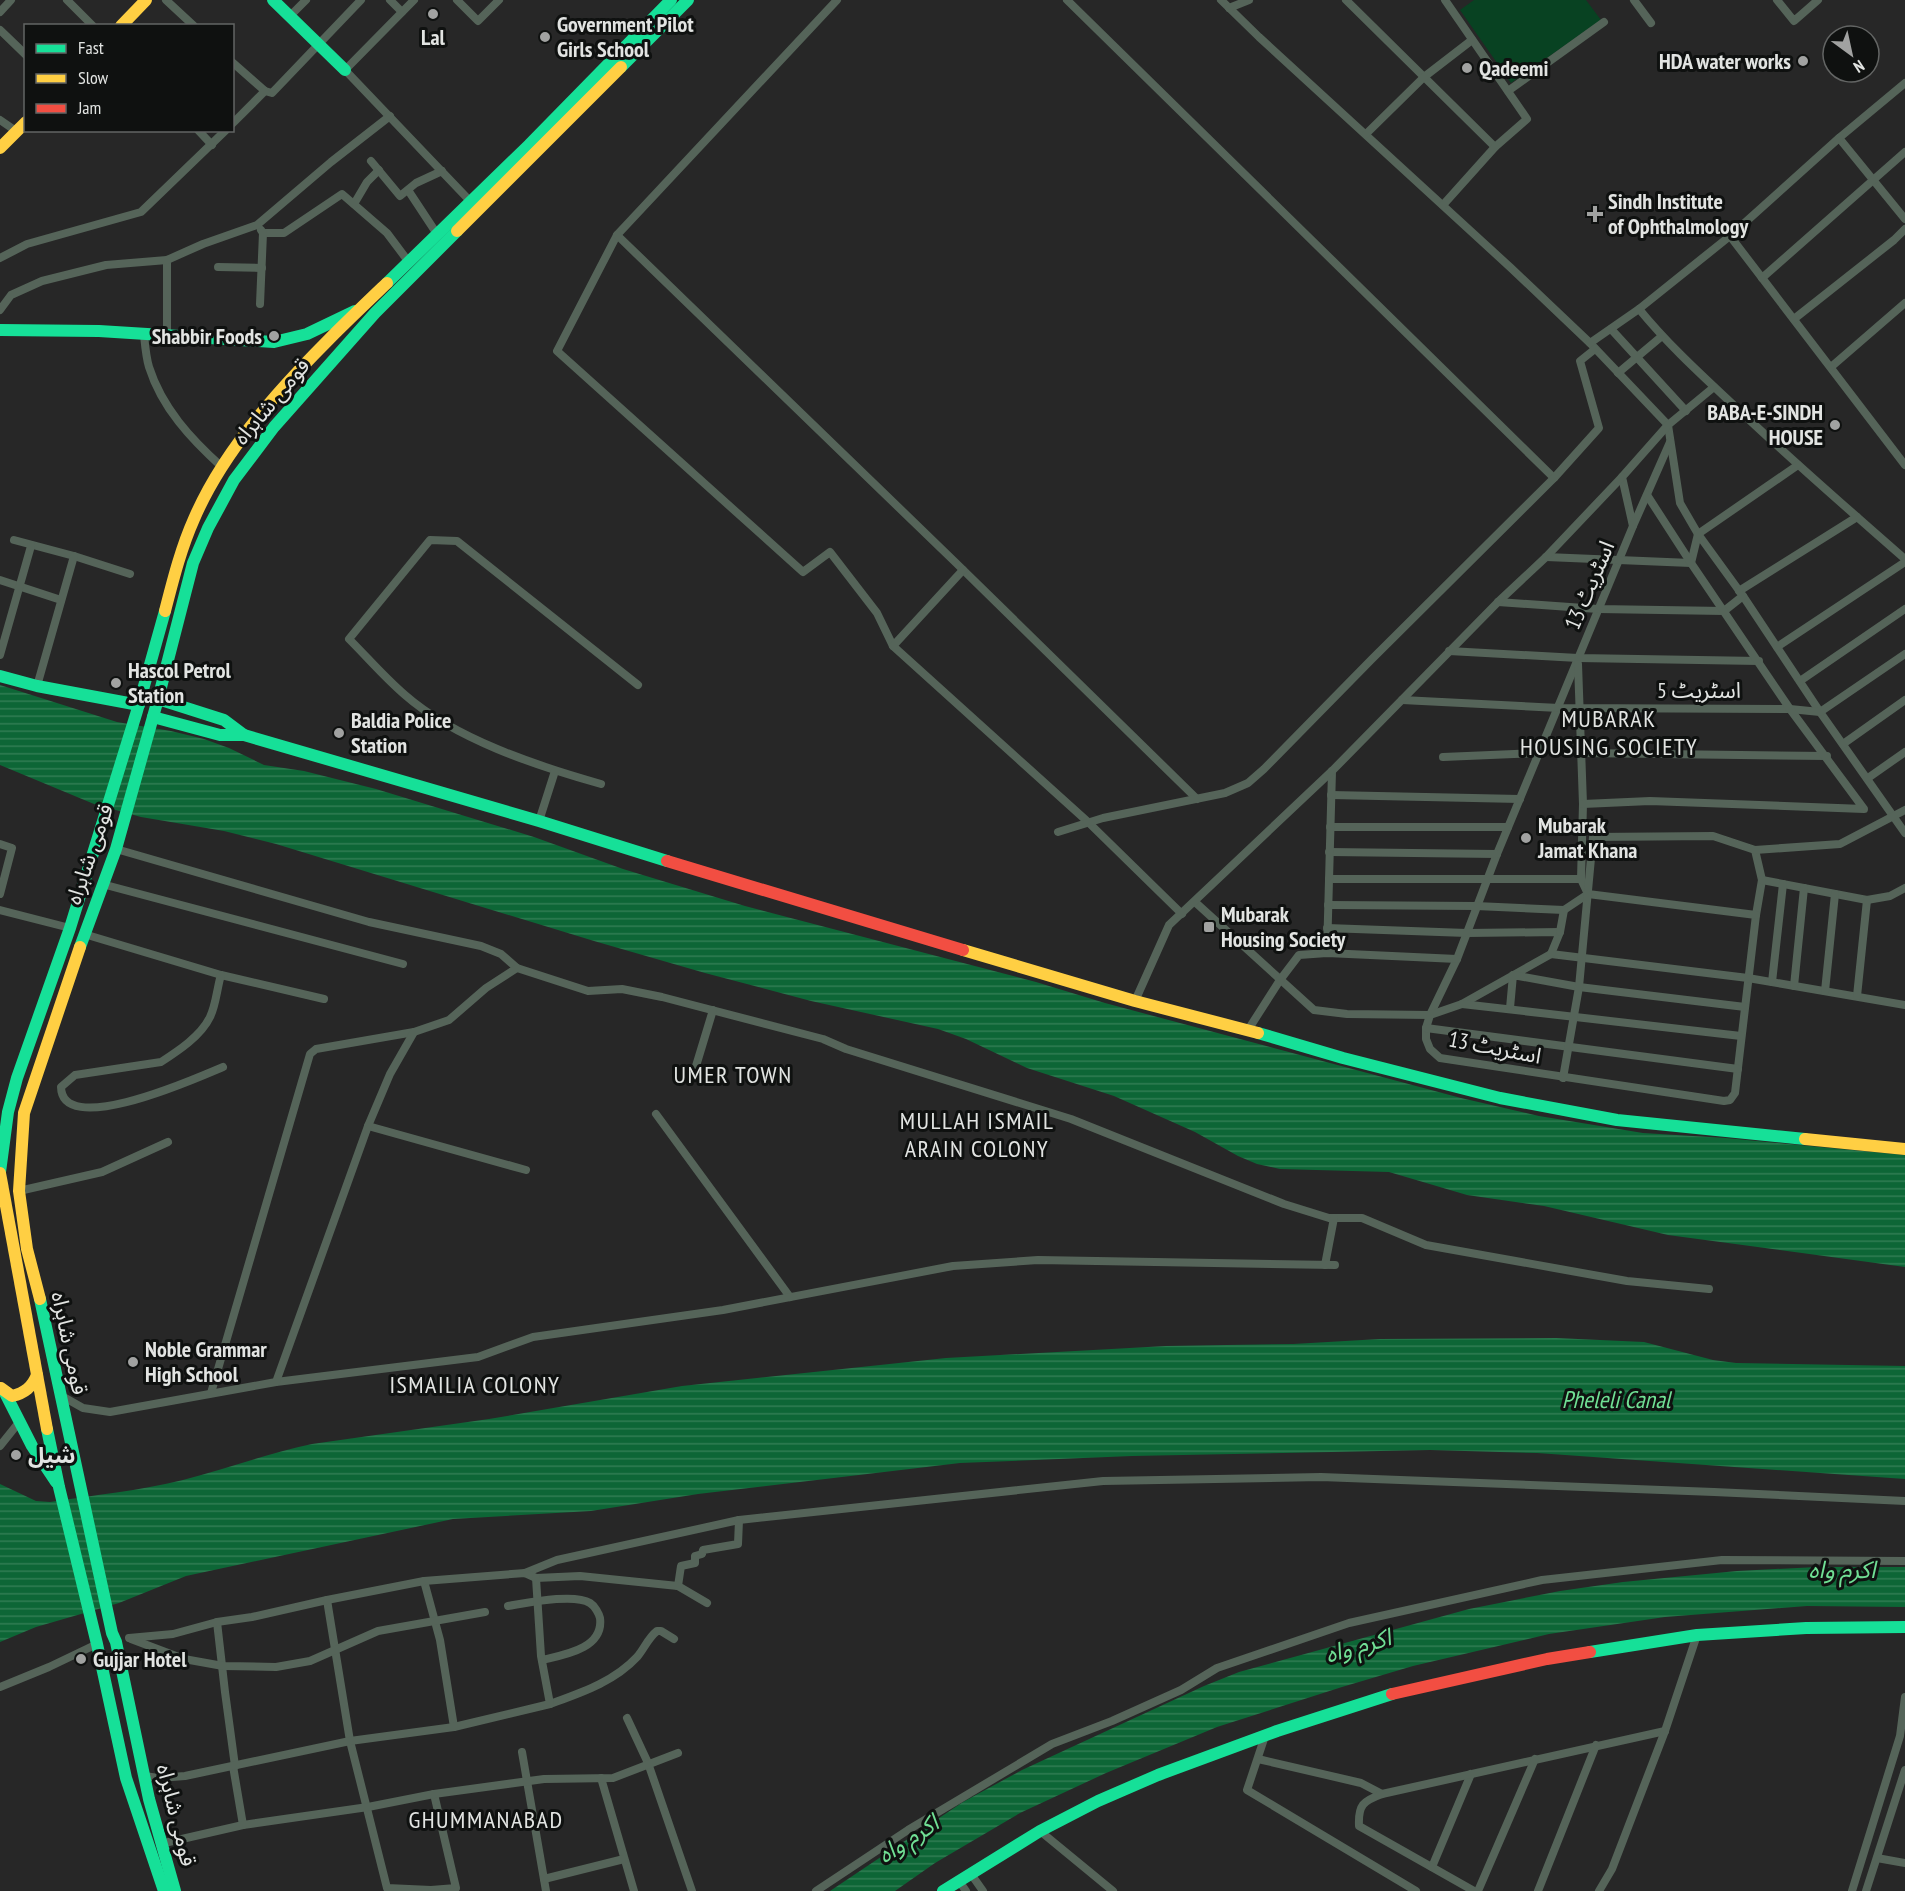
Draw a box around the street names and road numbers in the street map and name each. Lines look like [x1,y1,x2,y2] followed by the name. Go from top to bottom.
[227,352,315,450] street label: قومی شاہراہ
[1558,536,1620,634] street label: اسٹریٹ 13
[1657,676,1741,704] street label: اسٹریٹ 5
[59,800,119,908] street label: قومی شاہراہ
[1446,1024,1544,1070] street label: اسٹریٹ 13
[45,1289,95,1397] street label: قومی شاہراہ
[151,1761,203,1869] street label: قومی شاہراہ

